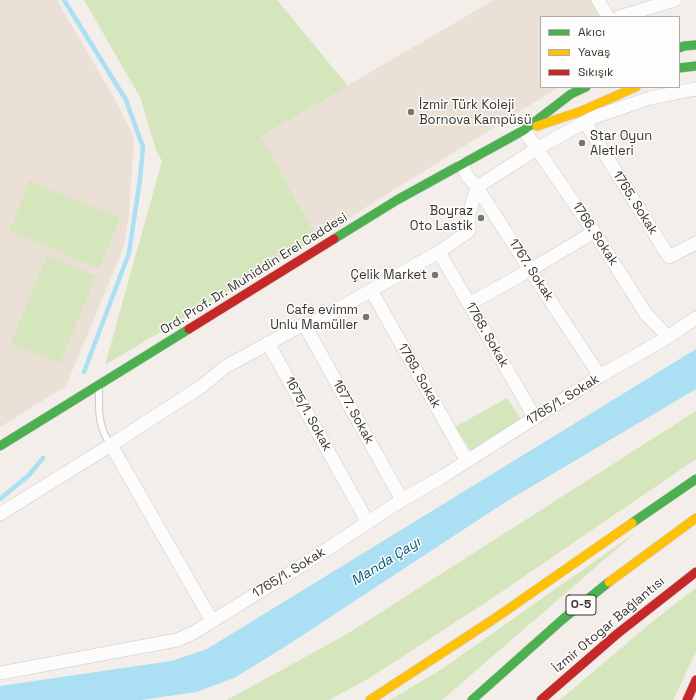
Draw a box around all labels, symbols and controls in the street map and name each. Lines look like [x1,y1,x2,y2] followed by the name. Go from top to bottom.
[540,16,680,88] legend
[578,24,605,40] text: Akıcı
[578,44,610,60] text: Yavaş
[578,64,613,80] text: Sıkışık
[419,97,532,128] place label: İzmir Türk Koleji Bornova Kampüsü
[406,107,416,117] marker: İzmir Türk Koleji Bornova Kampüsü
[590,128,652,159] place label: Star Oyun Aletleri
[577,138,587,148] marker: Star Oyun Aletleri
[609,168,661,238] street label: 1765. Sokak
[569,199,621,269] street label: 1766. Sokak
[410,203,473,234] place label: Boyraz Oto Lastik
[158,210,350,338] street label: Ord. Prof. Dr. Muhiddin Erel Caddesi
[476,213,486,223] marker: Boyraz Oto Lastik
[505,236,557,304] street label: 1767. Sokak
[351,267,427,283] place label: Çelik Market
[430,270,440,280] marker: Çelik Market
[462,300,512,370] street label: 1768. Sokak
[270,302,358,333] place label: Cafe evimm Unlu Mamüller
[361,312,371,322] marker: Cafe evimm Unlu Mamüller
[394,341,444,411] street label: 1769. Sokak
[524,371,602,429] street label: 1765/1. Sokak
[281,374,335,454] street label: 1675/1. Sokak
[329,377,377,447] street label: 1677. Sokak
[348,534,424,590] water label: Manda Çayı
[250,544,328,602] street label: 1765/1. Sokak
[550,574,668,676] street label: İzmir Otogar Bağlantısı
[566,595,596,615] road number: O-5

